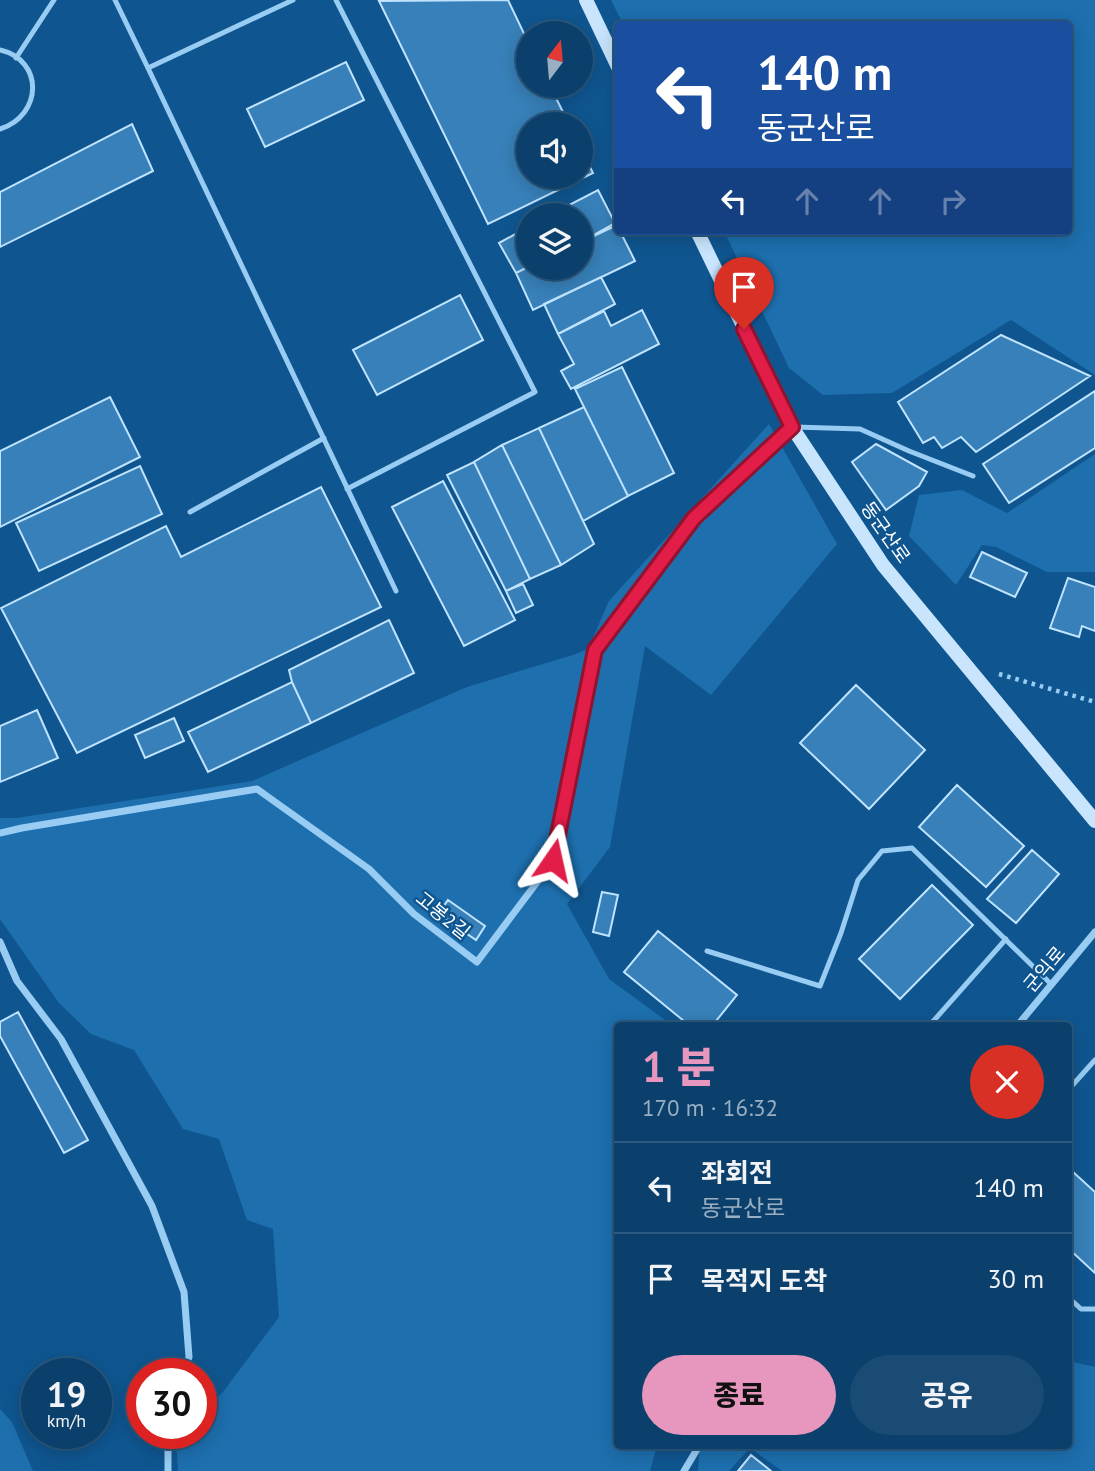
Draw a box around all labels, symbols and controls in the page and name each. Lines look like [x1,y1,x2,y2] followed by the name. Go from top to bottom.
[516,21,593,98] north arrow
[516,21,593,280] map controls
[757,40,892,104] text: 140 m
[642,49,733,140] icon: left
[757,106,875,148] text: 동군산로
[516,112,593,189] button: sound
[715,182,753,220] icon: left
[788,182,826,220] icon: ahead
[861,182,899,220] icon: ahead
[934,182,972,220] icon: right
[516,203,593,280] button: layers
[714,257,774,329] pin
[725,268,763,306] icon: arrive
[856,496,916,568] street label: 동군산로
[516,823,590,897] position arrow
[411,886,475,944] street label: 고봉2길
[1018,941,1070,997] street label: 군익로
[642,1039,715,1094] text: 1 분
[970,1045,1044,1119] button: close
[642,1093,778,1122] text: 170 m · 16:32
[701,1156,773,1189] text: 좌회전
[642,1169,680,1207] icon: left
[973,1171,1044,1204] text: 140 m
[701,1193,786,1222] text: 동군산로
[642,1260,680,1298] icon: arrive
[988,1262,1044,1295] text: 30 m
[701,1264,827,1297] text: 목적지 도착
[642,1355,836,1435] button: 종료
[850,1355,1044,1435] button: 공유
[126,1358,217,1449] speed limit sign: 30
[47,1371,86,1417] text: 19
[47,1409,86,1432] text: km/h

